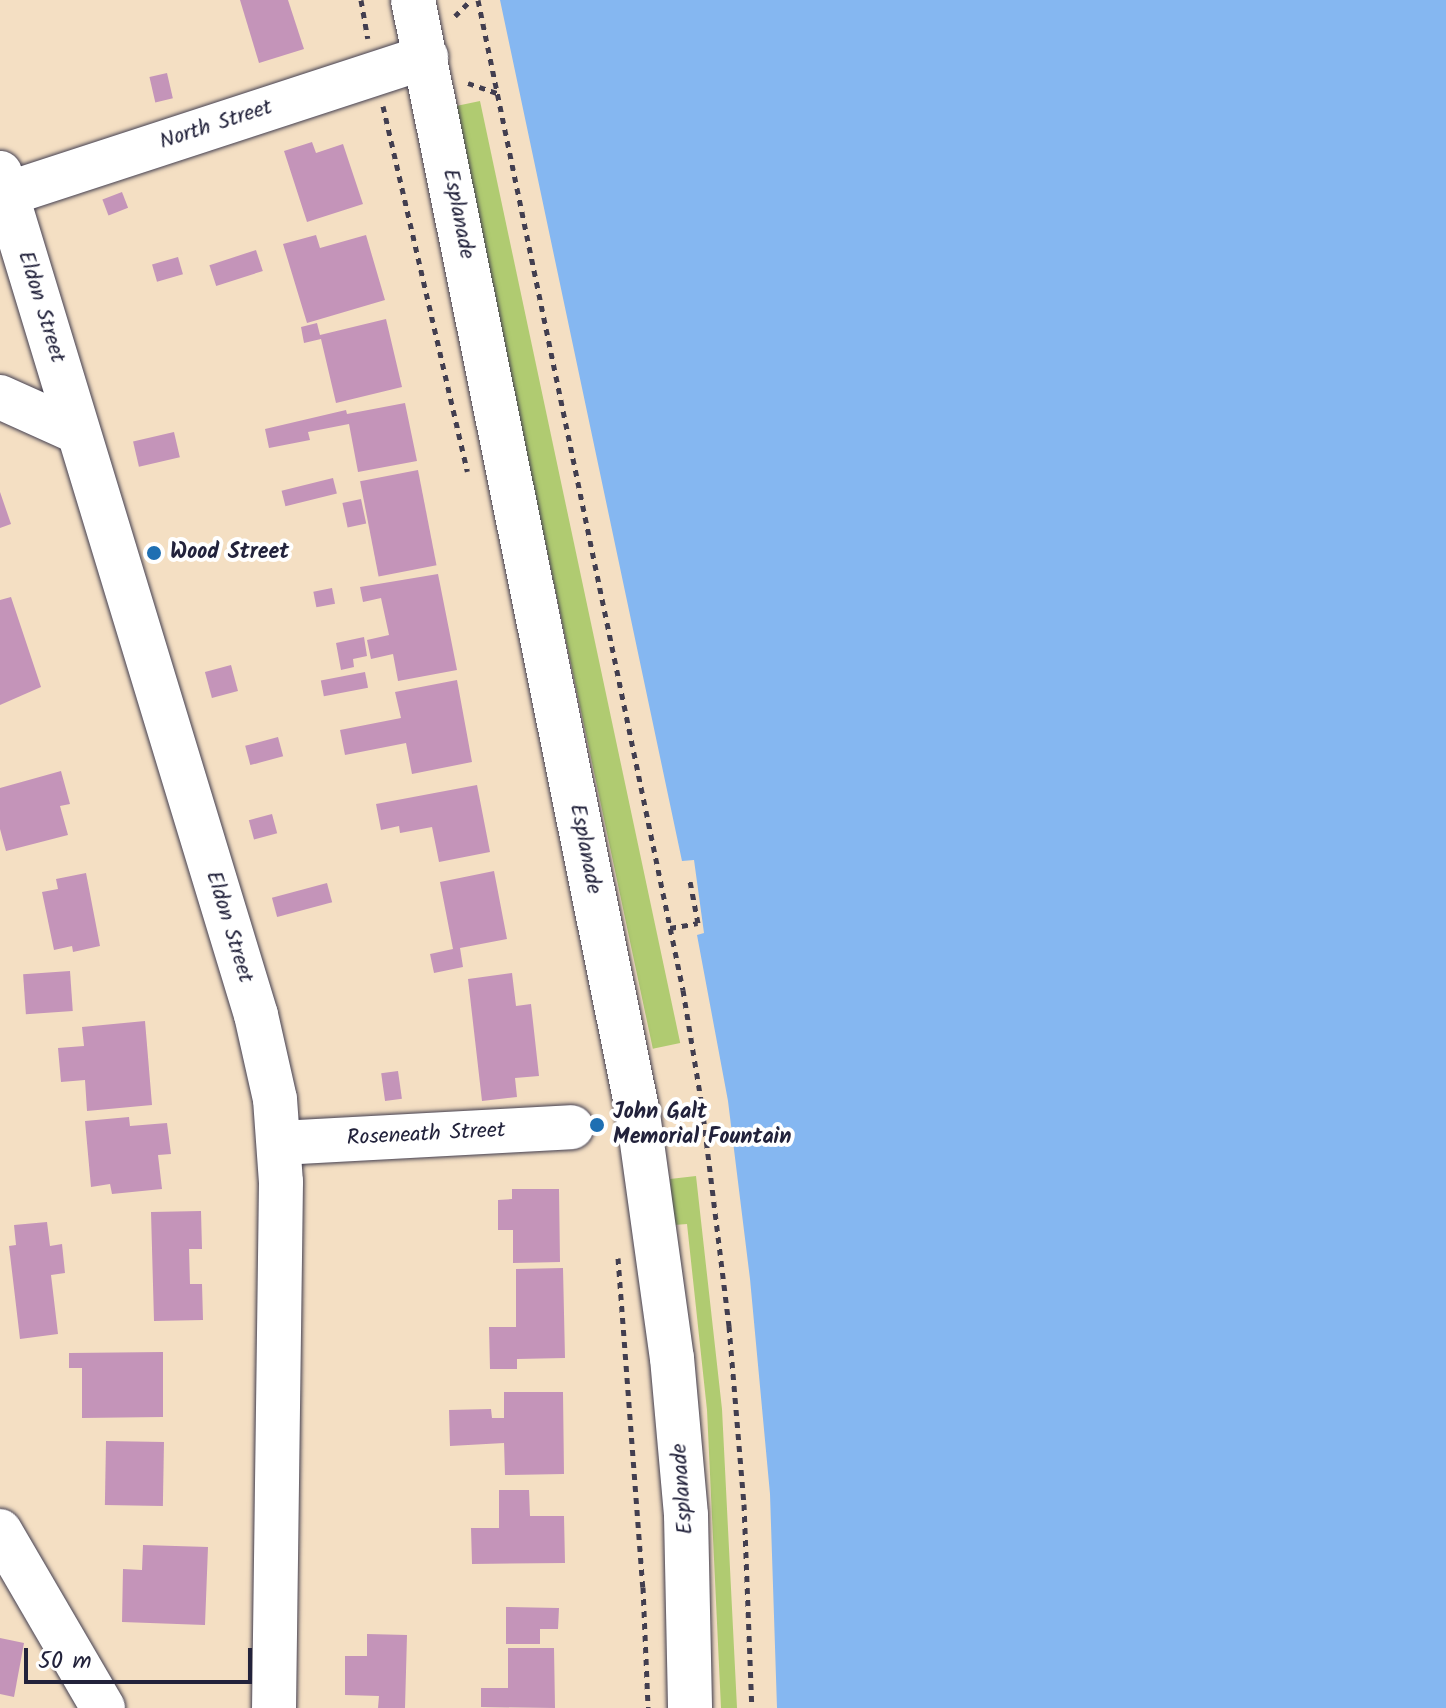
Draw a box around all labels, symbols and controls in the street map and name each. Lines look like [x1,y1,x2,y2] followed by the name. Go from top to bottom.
[156,94,276,156] street label: North Street
[436,167,480,261] street label: Esplanade
[11,248,71,366] street label: Eldon Street
[170,540,289,566] place label: Wood Street
[145,544,163,562] marker: Wood Street
[563,802,607,896] street label: Esplanade
[199,868,259,986] street label: Eldon Street
[613,1099,792,1150] place label: John Galt Memorial Fountain
[588,1116,606,1134] marker: John Galt Memorial Fountain
[346,1118,506,1152] street label: Roseneath Street
[667,1442,699,1536] street label: Esplanade
[28,1632,256,1682] scale bar
[38,1642,92,1681] text: 50 m

